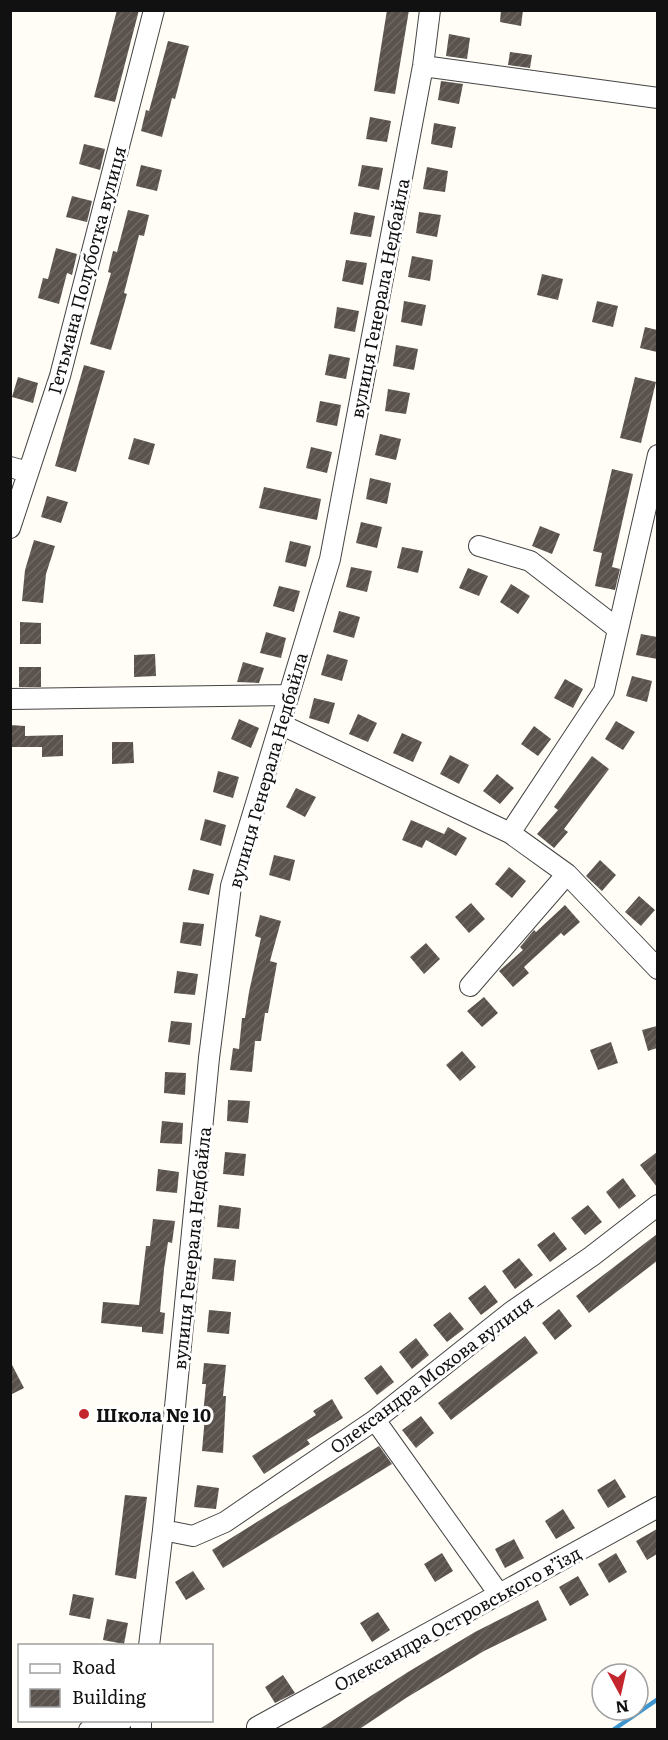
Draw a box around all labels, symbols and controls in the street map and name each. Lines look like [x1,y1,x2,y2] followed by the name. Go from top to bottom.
[40,143,132,397] street label: Гетьмана Полуботка вулиця
[342,175,416,420] street label: вулиця Генерала Недбайла
[220,649,314,891] street label: вулиця Генерала Недбайла
[165,1125,217,1371] street label: вулиця Генерала Недбайла
[324,1288,538,1460] street label: Олександра Мохова вулиця
[96,1401,211,1428] place label: Школа № 10
[77,1407,91,1421] marker: Школа № 10
[329,1539,585,1697] street label: Олександра Островського в’їзд
[18,1644,213,1722] legend
[72,1653,116,1680] text: Road
[590,1662,650,1722] north arrow
[72,1683,147,1710] text: Building
[614,1695,631,1721] text: N

